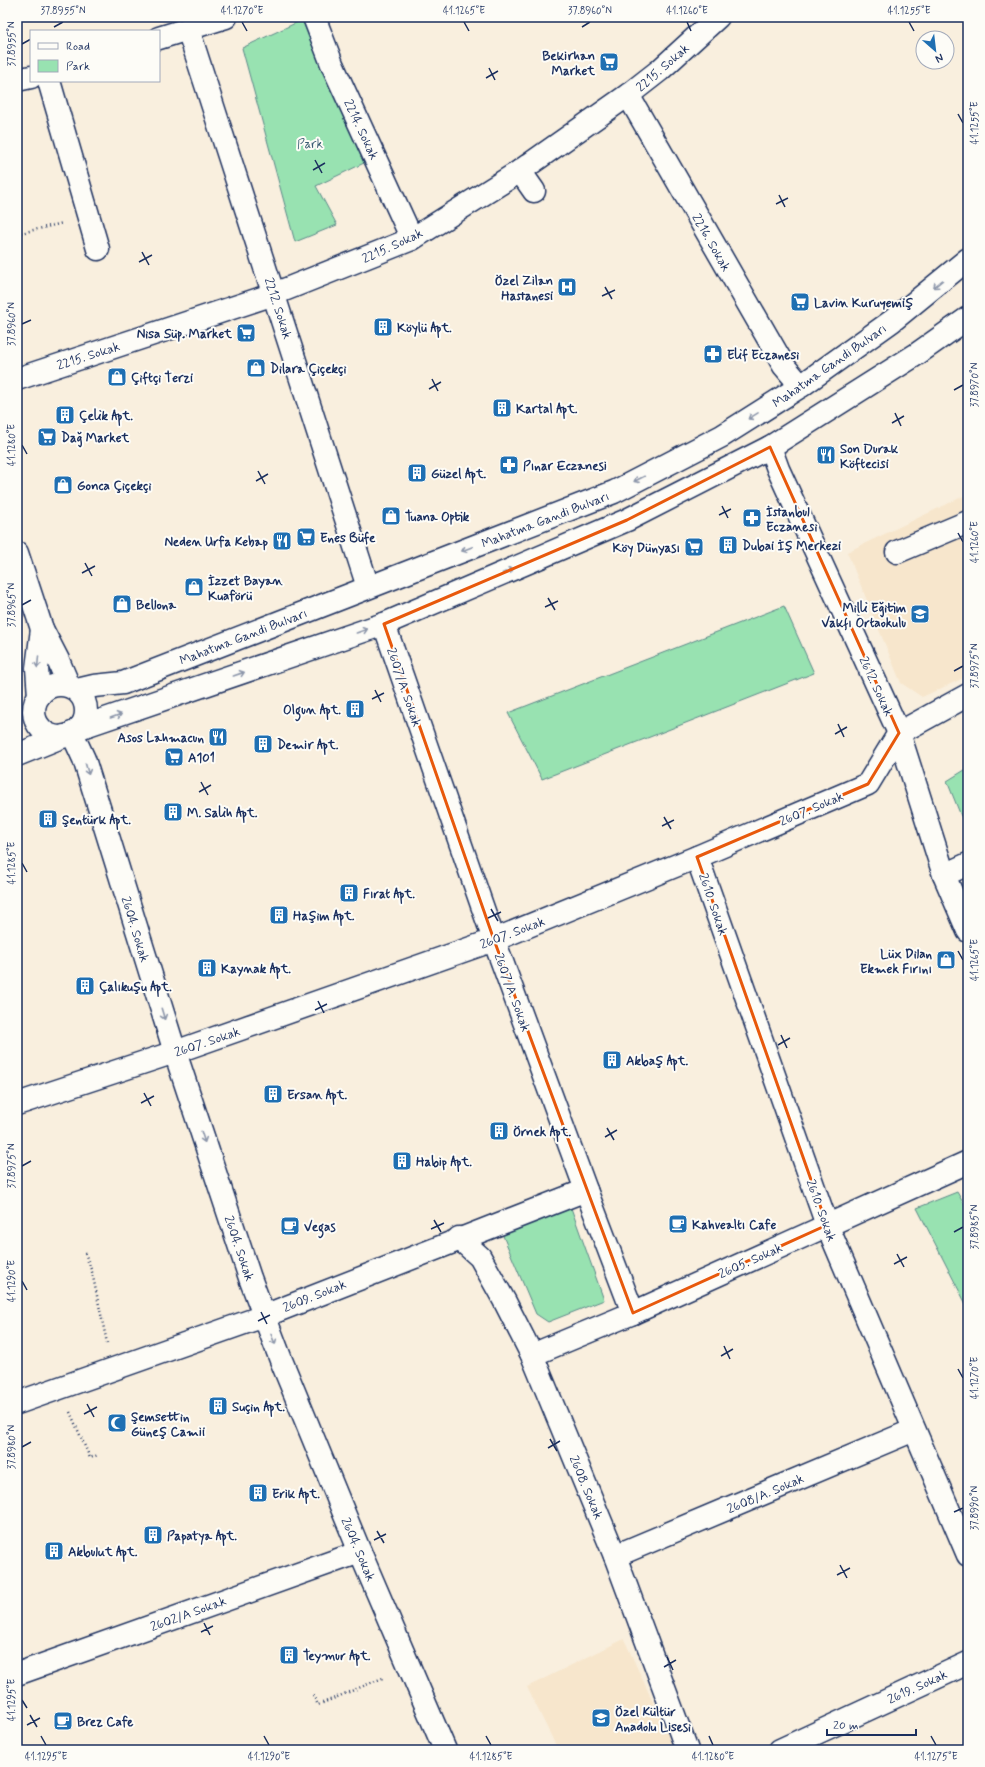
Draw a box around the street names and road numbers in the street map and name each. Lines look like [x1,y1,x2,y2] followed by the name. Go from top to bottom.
[633,40,694,96] street label: 2215. Sokak
[339,97,382,163] street label: 2214. Sokak
[687,211,734,275] street label: 2216. Sokak
[359,225,426,268] street label: 2215. Sokak
[260,276,296,342] street label: 2212. Sokak
[769,320,890,412] street label: Mahatma Gandi Bulvarı
[55,338,123,375] street label: 2215. Sokak
[479,488,612,553] street label: Mahatma Gandi Bulvarı
[177,605,310,670] street label: Mahatma Gandi Bulvarı
[382,646,425,730] street label: 2607/A. Sokak
[854,654,897,720] street label: 2612. Sokak
[777,788,847,831] street label: 2607. Sokak
[694,871,731,938] street label: 2610. Sokak
[116,894,153,965] street label: 2604. Sokak
[478,913,548,954] street label: 2607. Sokak
[489,951,534,1035] street label: 2607/A. Sokak
[172,1023,243,1062] street label: 2607. Sokak
[801,1177,840,1244] street label: 2610. Sokak
[219,1214,258,1284] street label: 2604. Sokak
[716,1239,786,1283] street label: 2605. Sokak
[280,1276,349,1317] street label: 2609. Sokak
[565,1453,607,1523] street label: 2608. Sokak
[725,1470,807,1518] street label: 2608/A. Sokak
[337,1515,379,1585] street label: 2604. Sokak
[148,1593,229,1636] street label: 2602/A Sokak
[885,1666,951,1709] street label: 2619. Sokak

